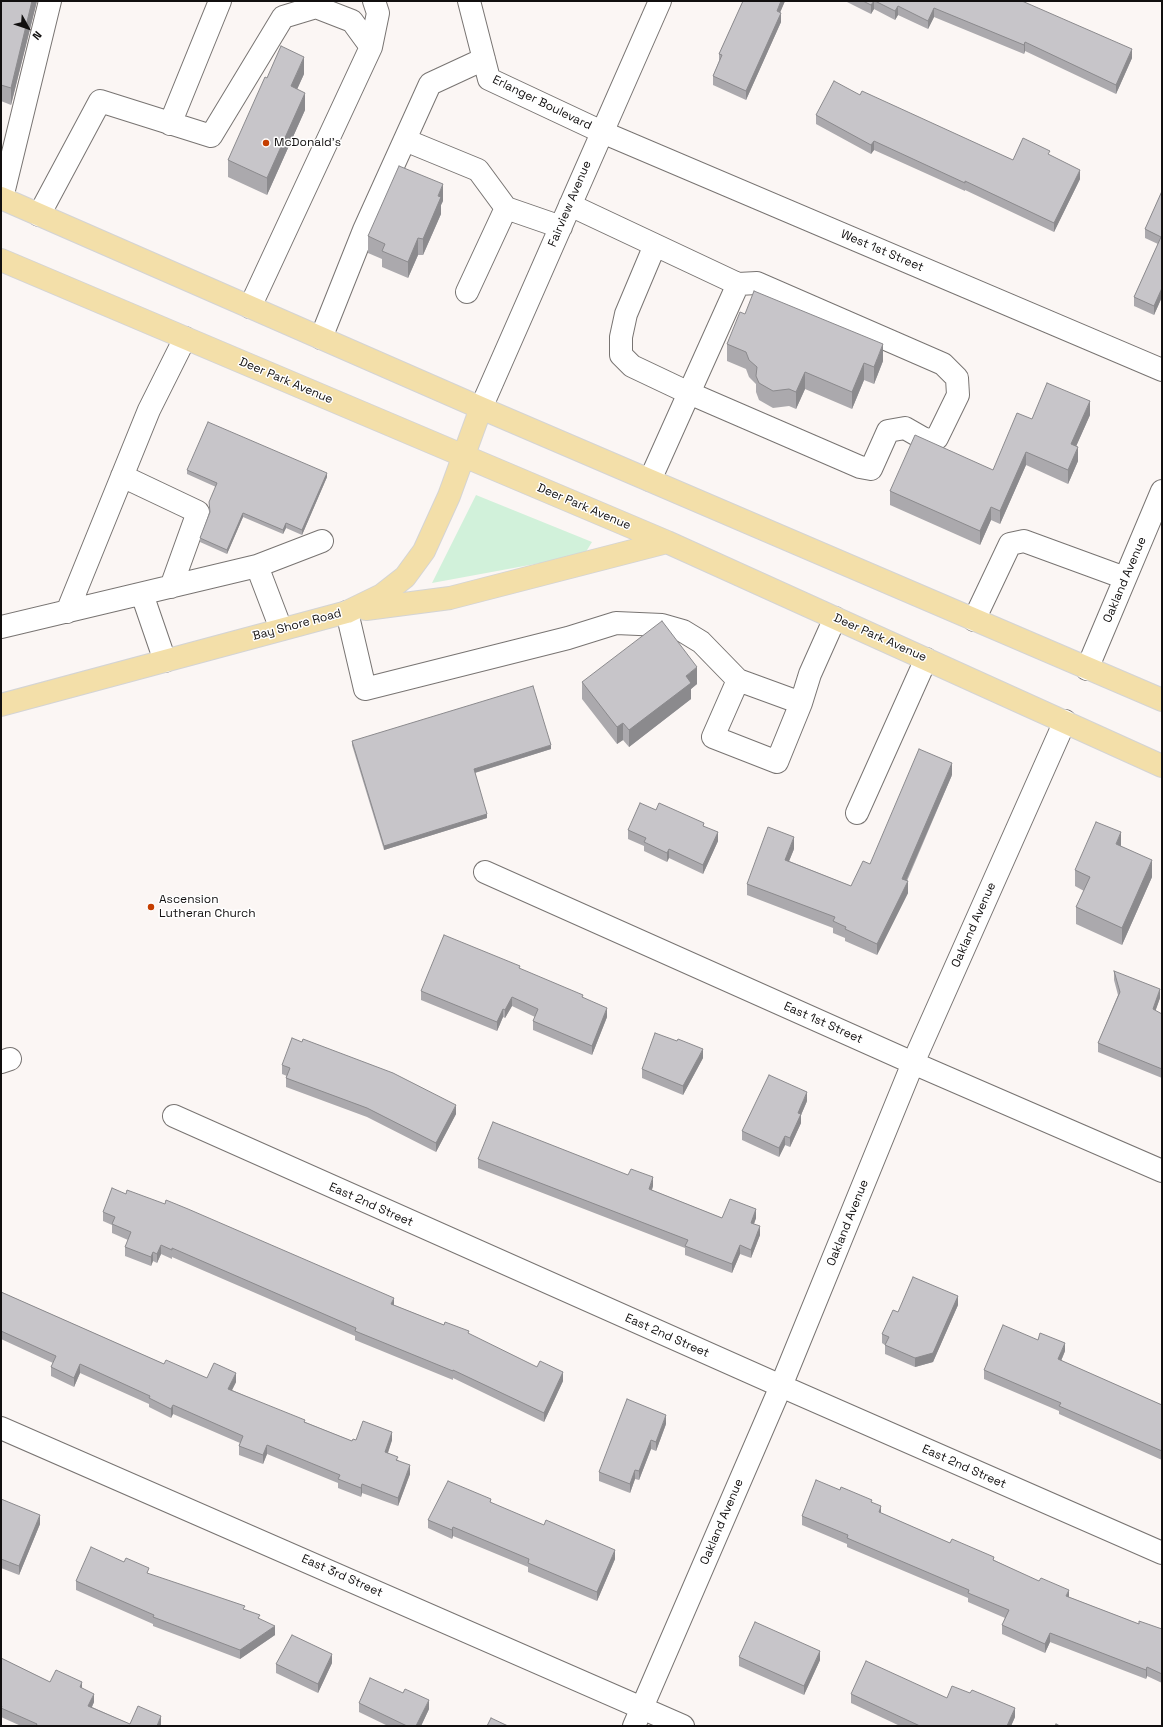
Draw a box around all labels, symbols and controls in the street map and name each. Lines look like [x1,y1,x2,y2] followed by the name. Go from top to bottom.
[8,8,48,48] north arrow
[29,28,45,43] text: N
[490,73,594,133] street label: Erlanger Boulevard
[274,136,341,150] place label: McDonald's
[261,138,271,148] marker: McDonald's
[545,159,595,249] street label: Fairview Avenue
[838,227,926,275] street label: West 1st Street
[237,355,335,407] street label: Deer Park Avenue
[535,481,633,533] street label: Deer Park Avenue
[1100,535,1150,625] street label: Oakland Avenue
[251,606,343,644] street label: Bay Shore Road
[831,611,929,665] street label: Deer Park Avenue
[949,880,999,970] street label: Oakland Avenue
[159,893,256,921] place label: Ascension Lutheran Church
[146,902,156,912] marker: Ascension Lutheran Church
[781,999,865,1047] street label: East 1st Street
[824,1178,872,1268] street label: Oakland Avenue
[327,1180,415,1230] street label: East 2nd Street
[623,1311,711,1361] street label: East 2nd Street
[920,1442,1008,1492] street label: East 2nd Street
[697,1477,747,1567] street label: Oakland Avenue
[299,1552,385,1600] street label: East 3rd Street

